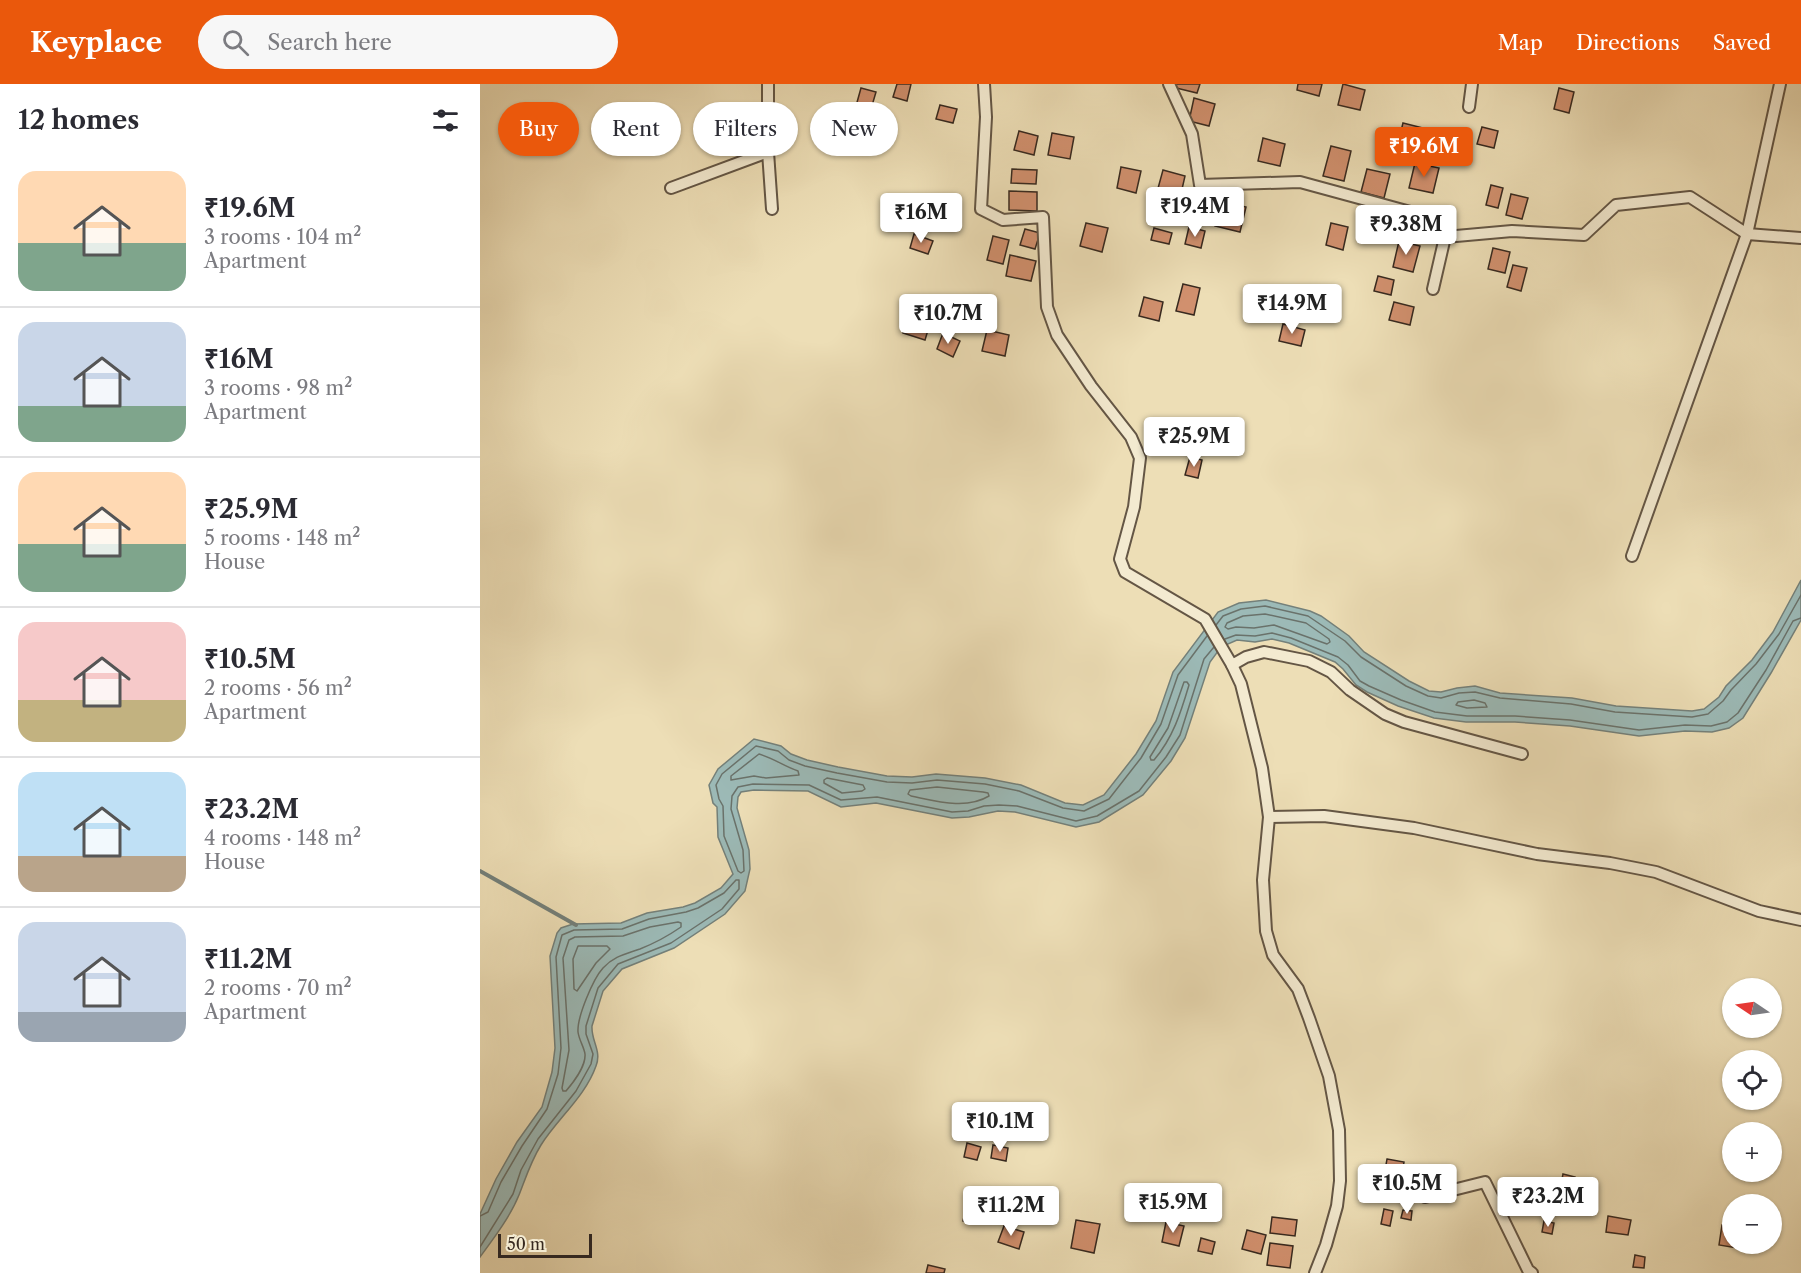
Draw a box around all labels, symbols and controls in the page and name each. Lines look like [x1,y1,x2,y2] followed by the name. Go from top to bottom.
[198,15,618,69] search box
[30,25,162,59] text: Keyplace
[219,26,252,59] icon: search
[267,29,392,56] text: Search here
[1498,30,1543,55] text: Map
[1576,30,1680,55] text: Directions
[1713,30,1771,55] text: Saved
[498,102,579,156] chip: Buy
[591,102,681,156] chip: Rent
[693,102,798,156] chip: Filters
[810,102,898,156] chip: New
[18,104,139,136] text: 12 homes
[429,104,462,137] icon: filters
[1375,127,1473,178] pin: ₹19.6M
[1389,134,1459,158] text: ₹19.6M
[1146,187,1244,238] pin: ₹19.4M
[204,192,295,224] text: ₹19.6M
[885,193,957,244] pin: ₹16M
[1160,194,1230,218] text: ₹19.4M
[66,195,138,267] icon: home
[894,200,948,224] text: ₹16M
[1357,205,1455,256] pin: ₹9.38M
[1370,212,1442,236] text: ₹9.38M
[204,225,361,249] text: 3 rooms · 104 m²
[204,249,307,273] text: Apartment
[1243,284,1341,335] pin: ₹14.9M
[1257,291,1327,315] text: ₹14.9M
[899,294,997,345] pin: ₹10.7M
[913,301,983,325] text: ₹10.7M
[204,343,274,375] text: ₹16M
[66,346,138,418] icon: home
[204,376,352,400] text: 3 rooms · 98 m²
[204,400,307,424] text: Apartment
[1145,417,1243,468] pin: ₹25.9M
[1158,424,1230,448] text: ₹25.9M
[204,493,298,525] text: ₹25.9M
[66,496,138,568] icon: home
[204,526,360,550] text: 5 rooms · 148 m²
[204,550,265,574] text: House
[204,643,296,675] text: ₹10.5M
[66,646,138,718] icon: home
[204,676,352,700] text: 2 rooms · 56 m²
[204,700,307,724] text: Apartment
[204,793,299,825] text: ₹23.2M
[66,796,138,868] icon: home
[204,826,361,850] text: 4 rooms · 148 m²
[204,850,265,874] text: House
[204,943,292,975] text: ₹11.2M
[66,946,138,1018] icon: home
[204,976,352,1000] text: 2 rooms · 70 m²
[1722,978,1782,1038] north arrow
[1722,978,1782,1254] map controls
[204,1000,307,1024] text: Apartment
[1722,1050,1782,1110] button: locate
[951,1102,1049,1153] pin: ₹10.1M
[966,1109,1034,1133] text: ₹10.1M
[1722,1122,1782,1182] button: +
[1358,1164,1456,1215] pin: ₹10.5M
[1372,1171,1442,1195] text: ₹10.5M
[1499,1177,1597,1228] pin: ₹23.2M
[1124,1183,1222,1234] pin: ₹15.9M
[1511,1184,1585,1208] text: ₹23.2M
[962,1186,1060,1237] pin: ₹11.2M
[1138,1190,1208,1214] text: ₹15.9M
[977,1193,1045,1217] text: ₹11.2M
[1722,1194,1782,1254] button: −
[498,1231,592,1258] scale bar
[507,1234,545,1254] text: 50 m

